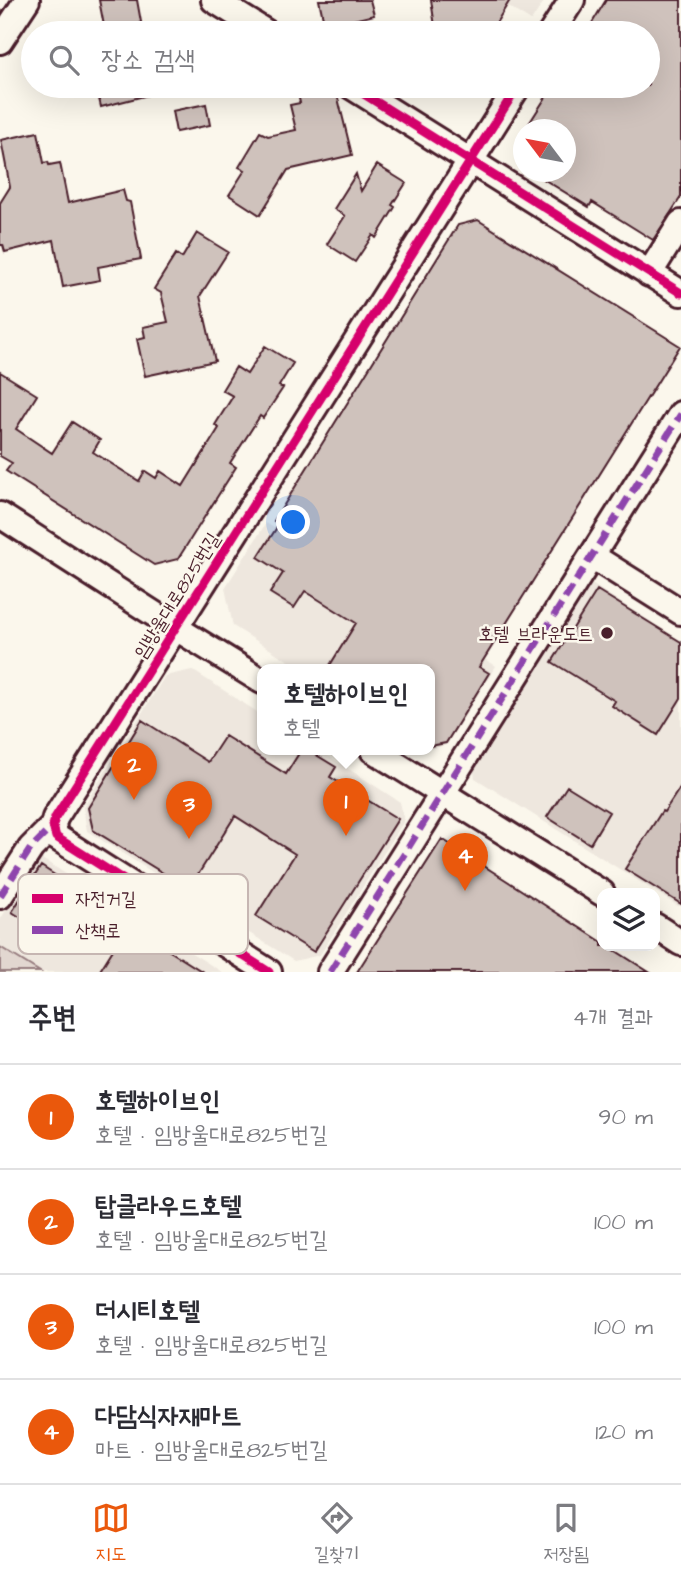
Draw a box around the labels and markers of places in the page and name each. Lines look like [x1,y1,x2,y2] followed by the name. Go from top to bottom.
[478,621,593,648] place label: 호텔 브라운도트
[599,625,615,641] marker: 호텔 브라운도트
[111,742,157,800] pin: 2
[323,778,369,836] pin: 1
[166,781,212,839] pin: 3
[442,833,488,891] pin: 4

